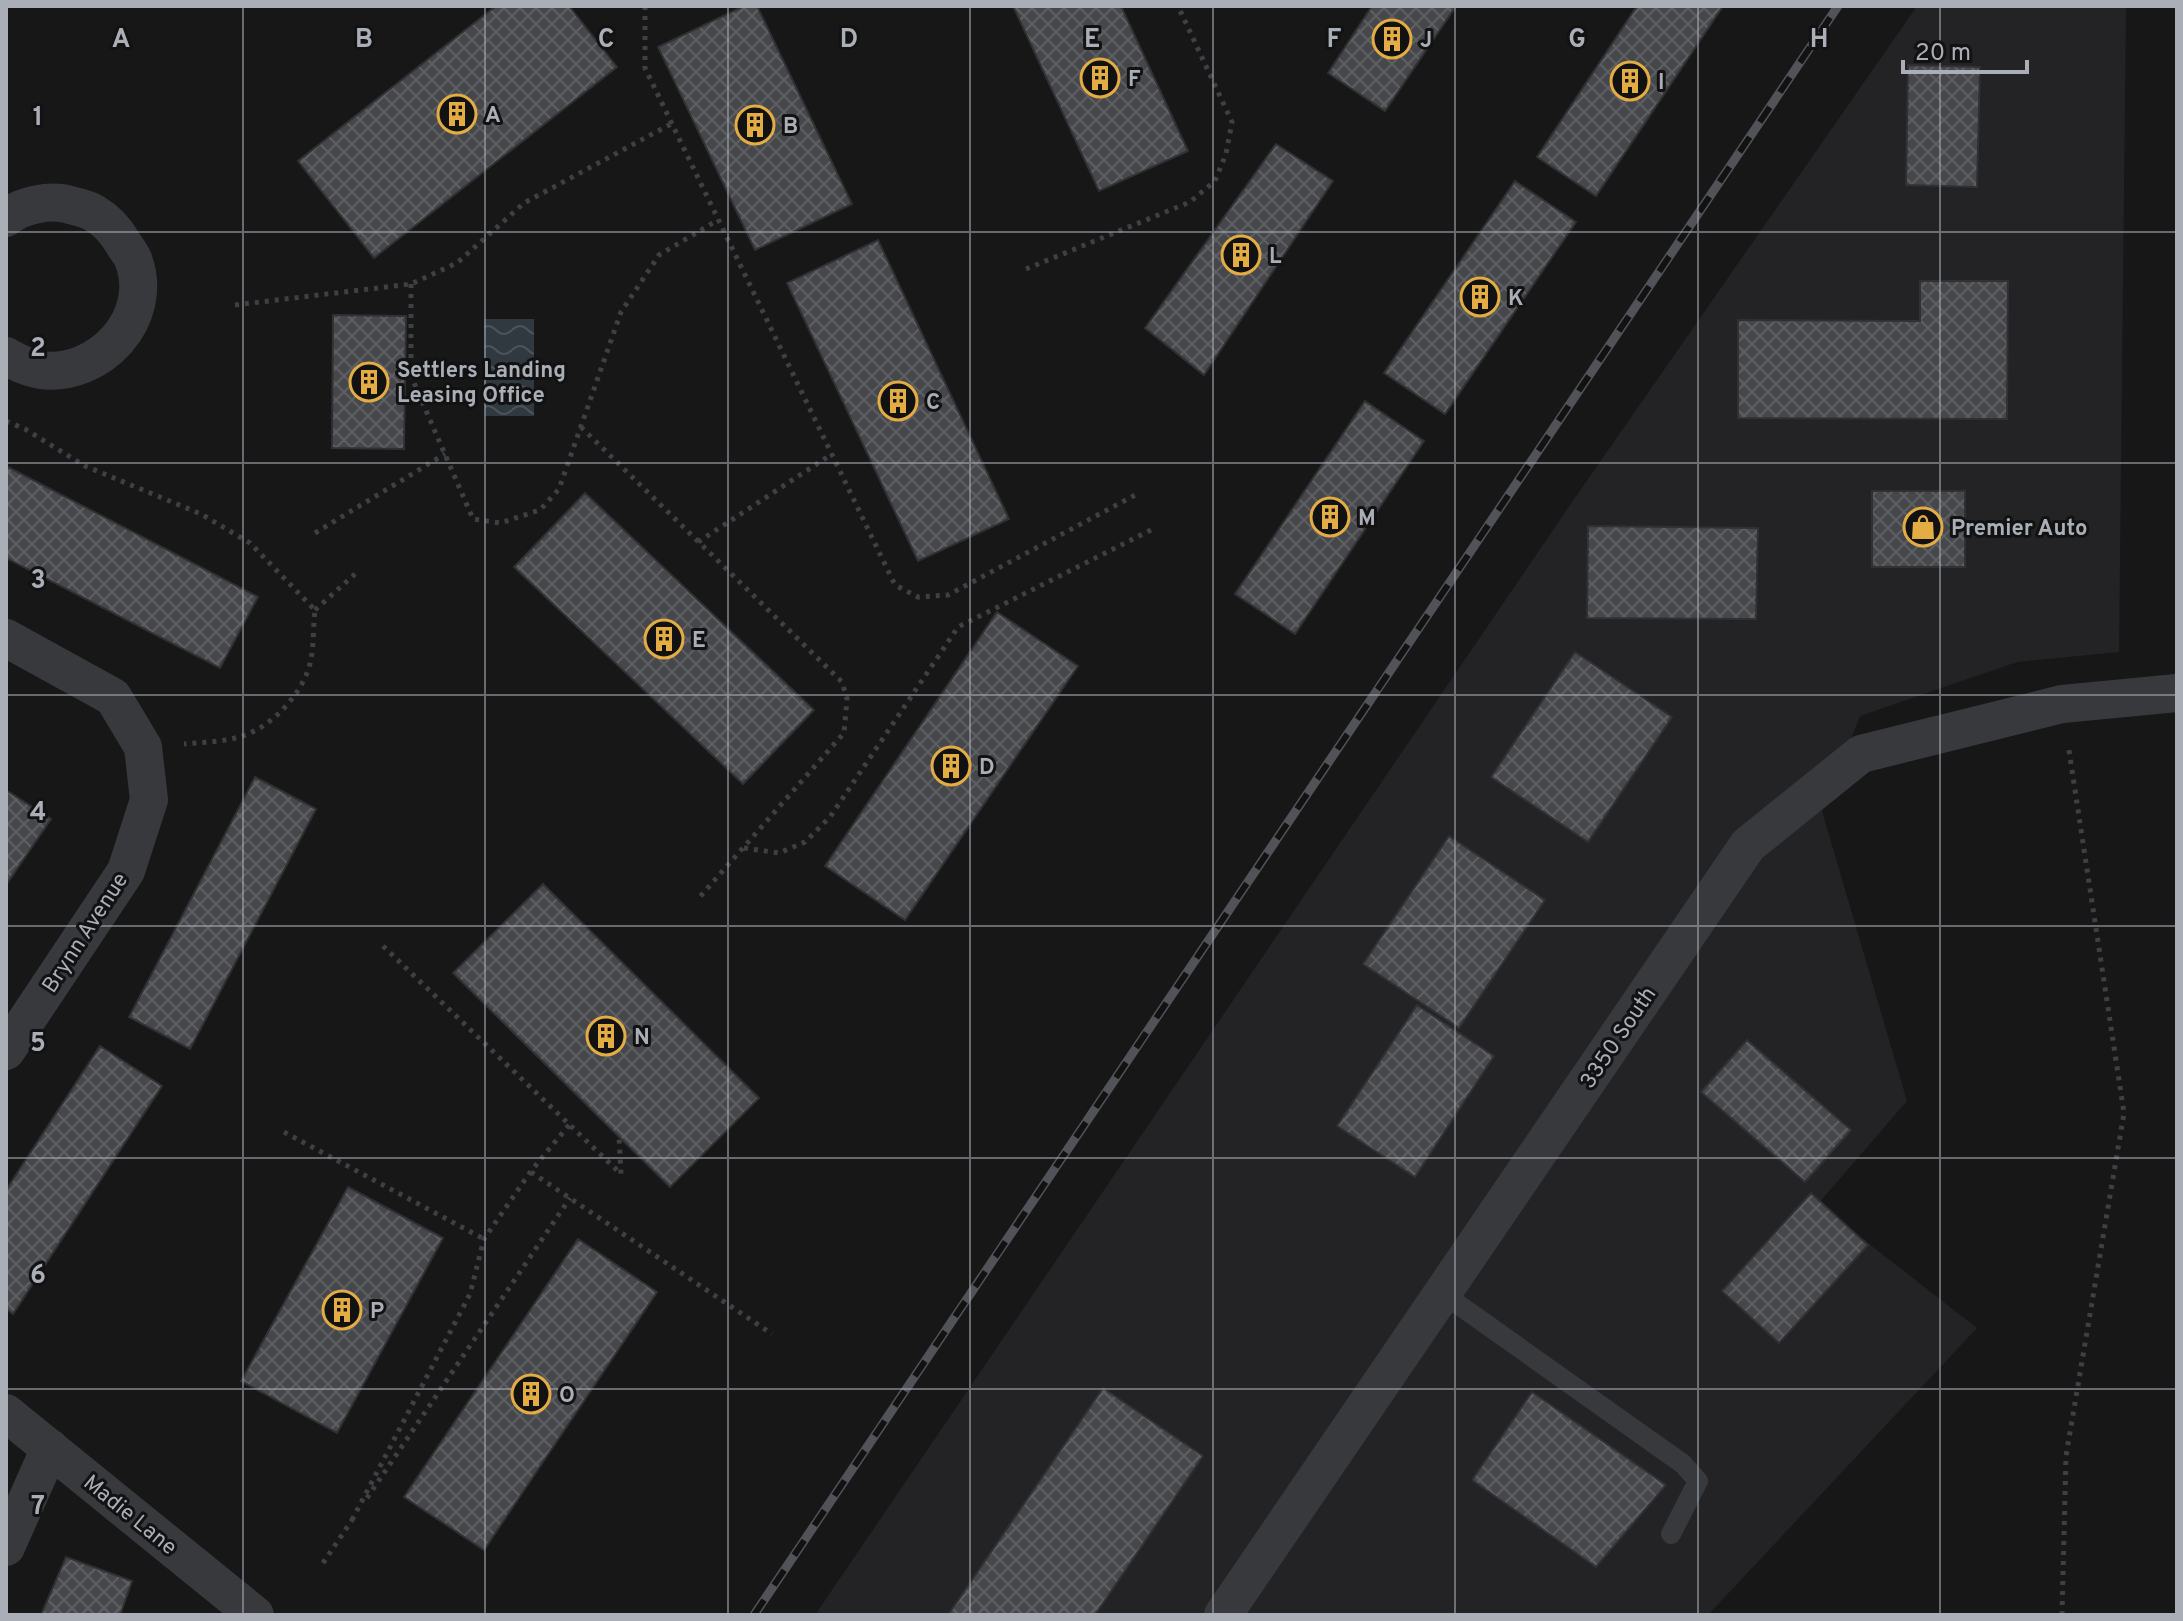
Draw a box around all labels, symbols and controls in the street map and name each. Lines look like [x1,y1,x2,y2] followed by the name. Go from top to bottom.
[1371,18,1413,60] building icon: J
[112,24,130,57] text: A
[355,24,373,57] text: B
[598,24,614,57] text: C
[840,24,858,57] text: D
[1084,24,1100,57] text: E
[1327,24,1342,57] text: F
[1568,24,1586,57] text: G
[1810,24,1828,57] text: H
[1903,24,2027,74] scale bar
[1420,28,1432,55] place label: J
[1915,39,1971,69] text: 20 m
[1079,57,1121,99] building icon: F
[1609,60,1651,102] building icon: I
[1128,67,1141,94] place label: F
[1658,70,1665,97] place label: I
[436,93,478,135] building icon: A
[33,102,43,135] text: 1
[485,103,501,130] place label: A
[734,104,776,146] building icon: B
[783,114,798,141] place label: B
[1220,234,1262,276] building icon: L
[1269,244,1282,271] place label: L
[1459,276,1501,318] building icon: K
[1508,286,1524,313] place label: K
[30,333,46,366] text: 2
[397,358,566,410] place label: Settlers Landing Leasing Office
[348,361,390,403] building icon: Settlers Landing Leasing Office
[877,380,919,422] building icon: C
[926,390,940,417] place label: C
[1309,496,1351,538] building icon: M
[1358,506,1376,533] place label: M
[1902,506,1944,548] shop icon: Premier Auto
[1951,516,2087,543] place label: Premier Auto
[30,565,46,598] text: 3
[643,618,685,660] building icon: E
[692,628,706,655] place label: E
[930,745,972,787] building icon: D
[979,755,995,782] place label: D
[30,797,46,830] text: 4
[37,868,135,999] street label: Brynn Avenue
[1575,982,1663,1094] street label: 3350 South
[585,1015,627,1057] building icon: N
[634,1025,650,1052] place label: N
[30,1028,46,1061] text: 5
[30,1260,46,1293] text: 6
[321,1289,363,1331] building icon: P
[370,1299,384,1326] place label: P
[510,1373,552,1415] building icon: O
[559,1383,575,1410] place label: O
[77,1470,182,1562] street label: Madie Lane
[31,1491,45,1524] text: 7

